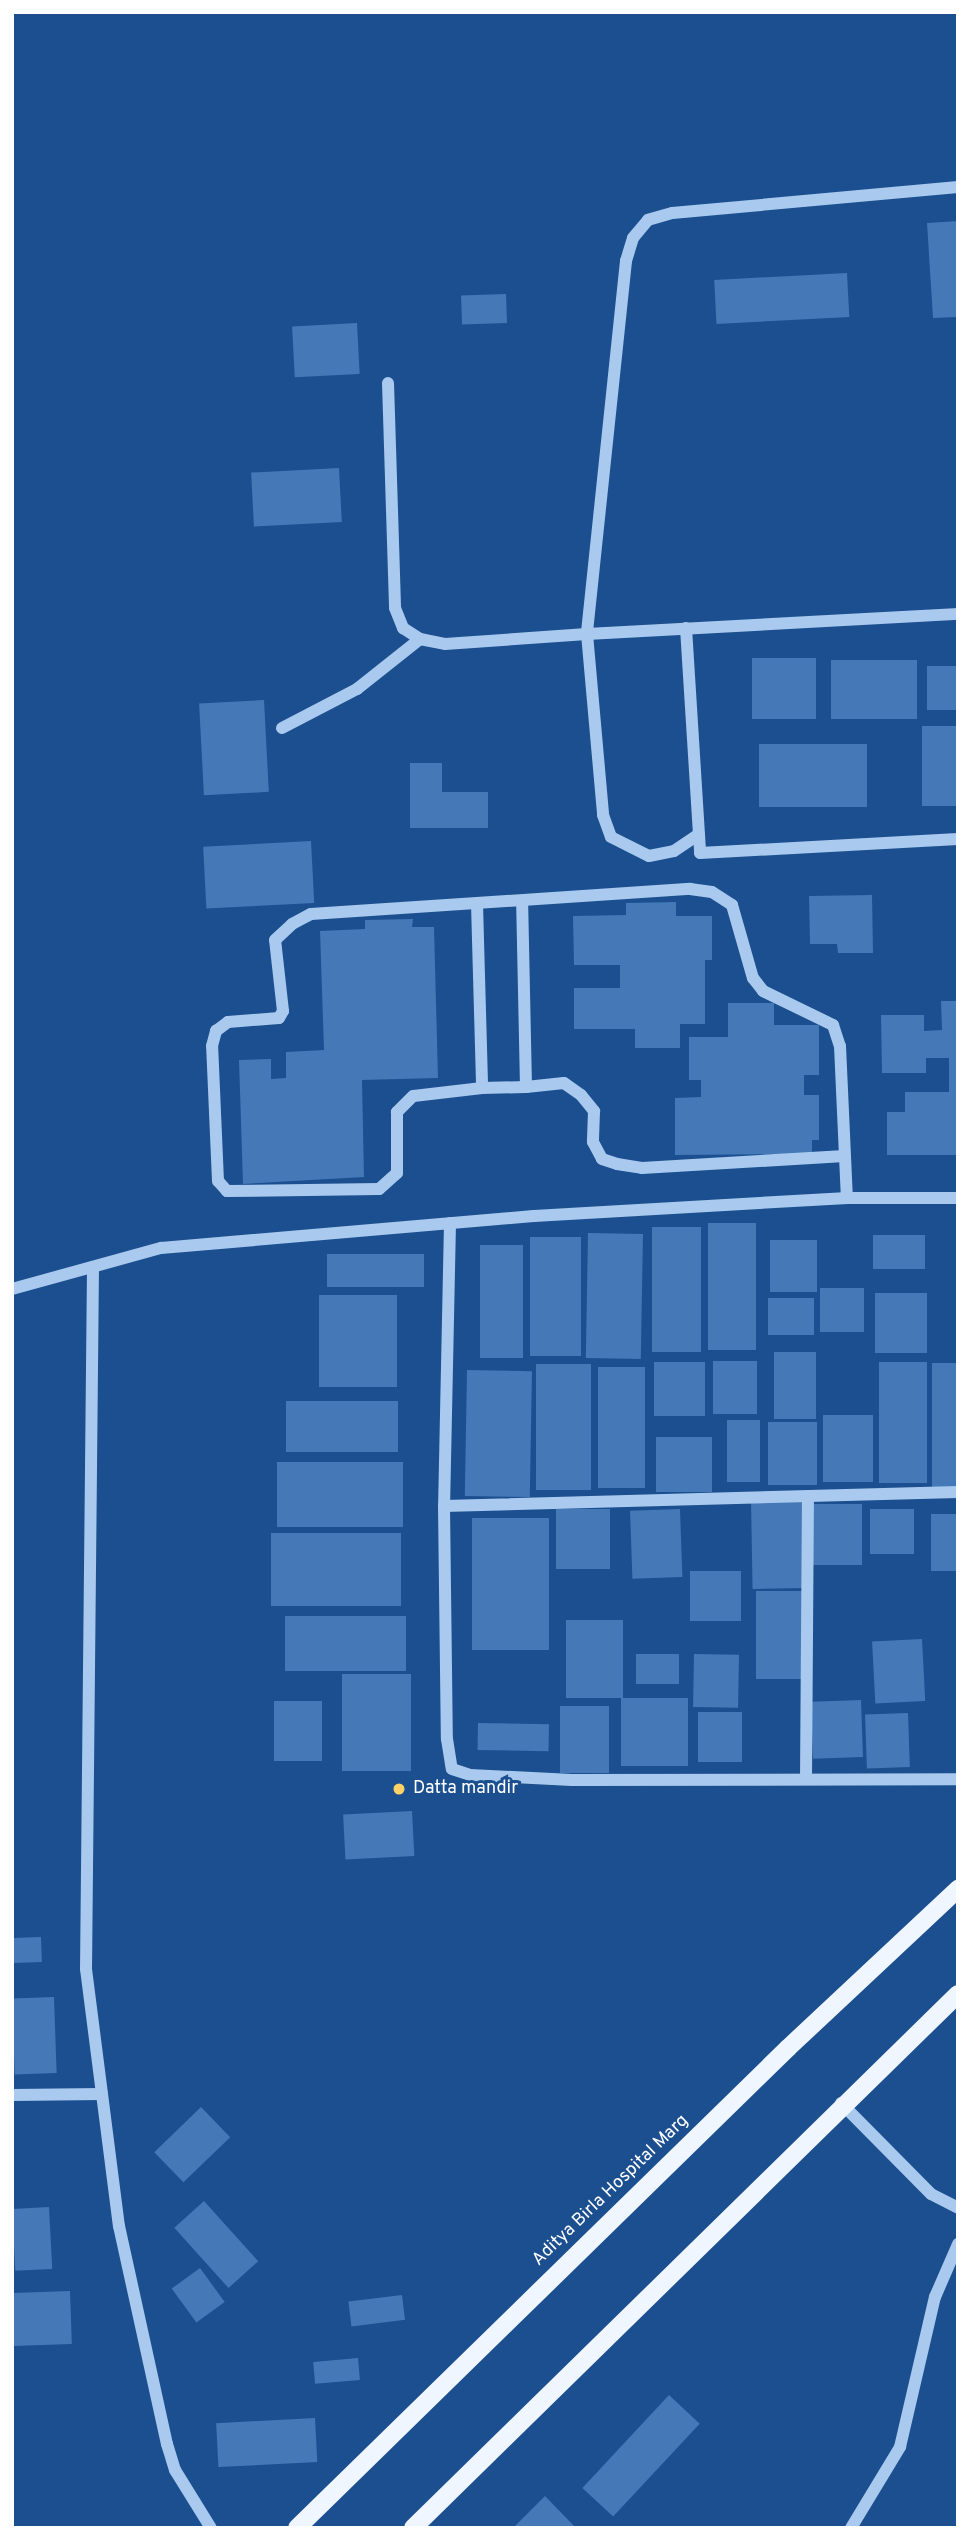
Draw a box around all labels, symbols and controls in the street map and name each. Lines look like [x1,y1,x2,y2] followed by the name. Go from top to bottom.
[413,1778,518,1800] place label: Datta mandir
[391,1781,407,1797] marker: Datta mandir
[528,2111,694,2271] street label: Aditya Birla Hospital Marg

